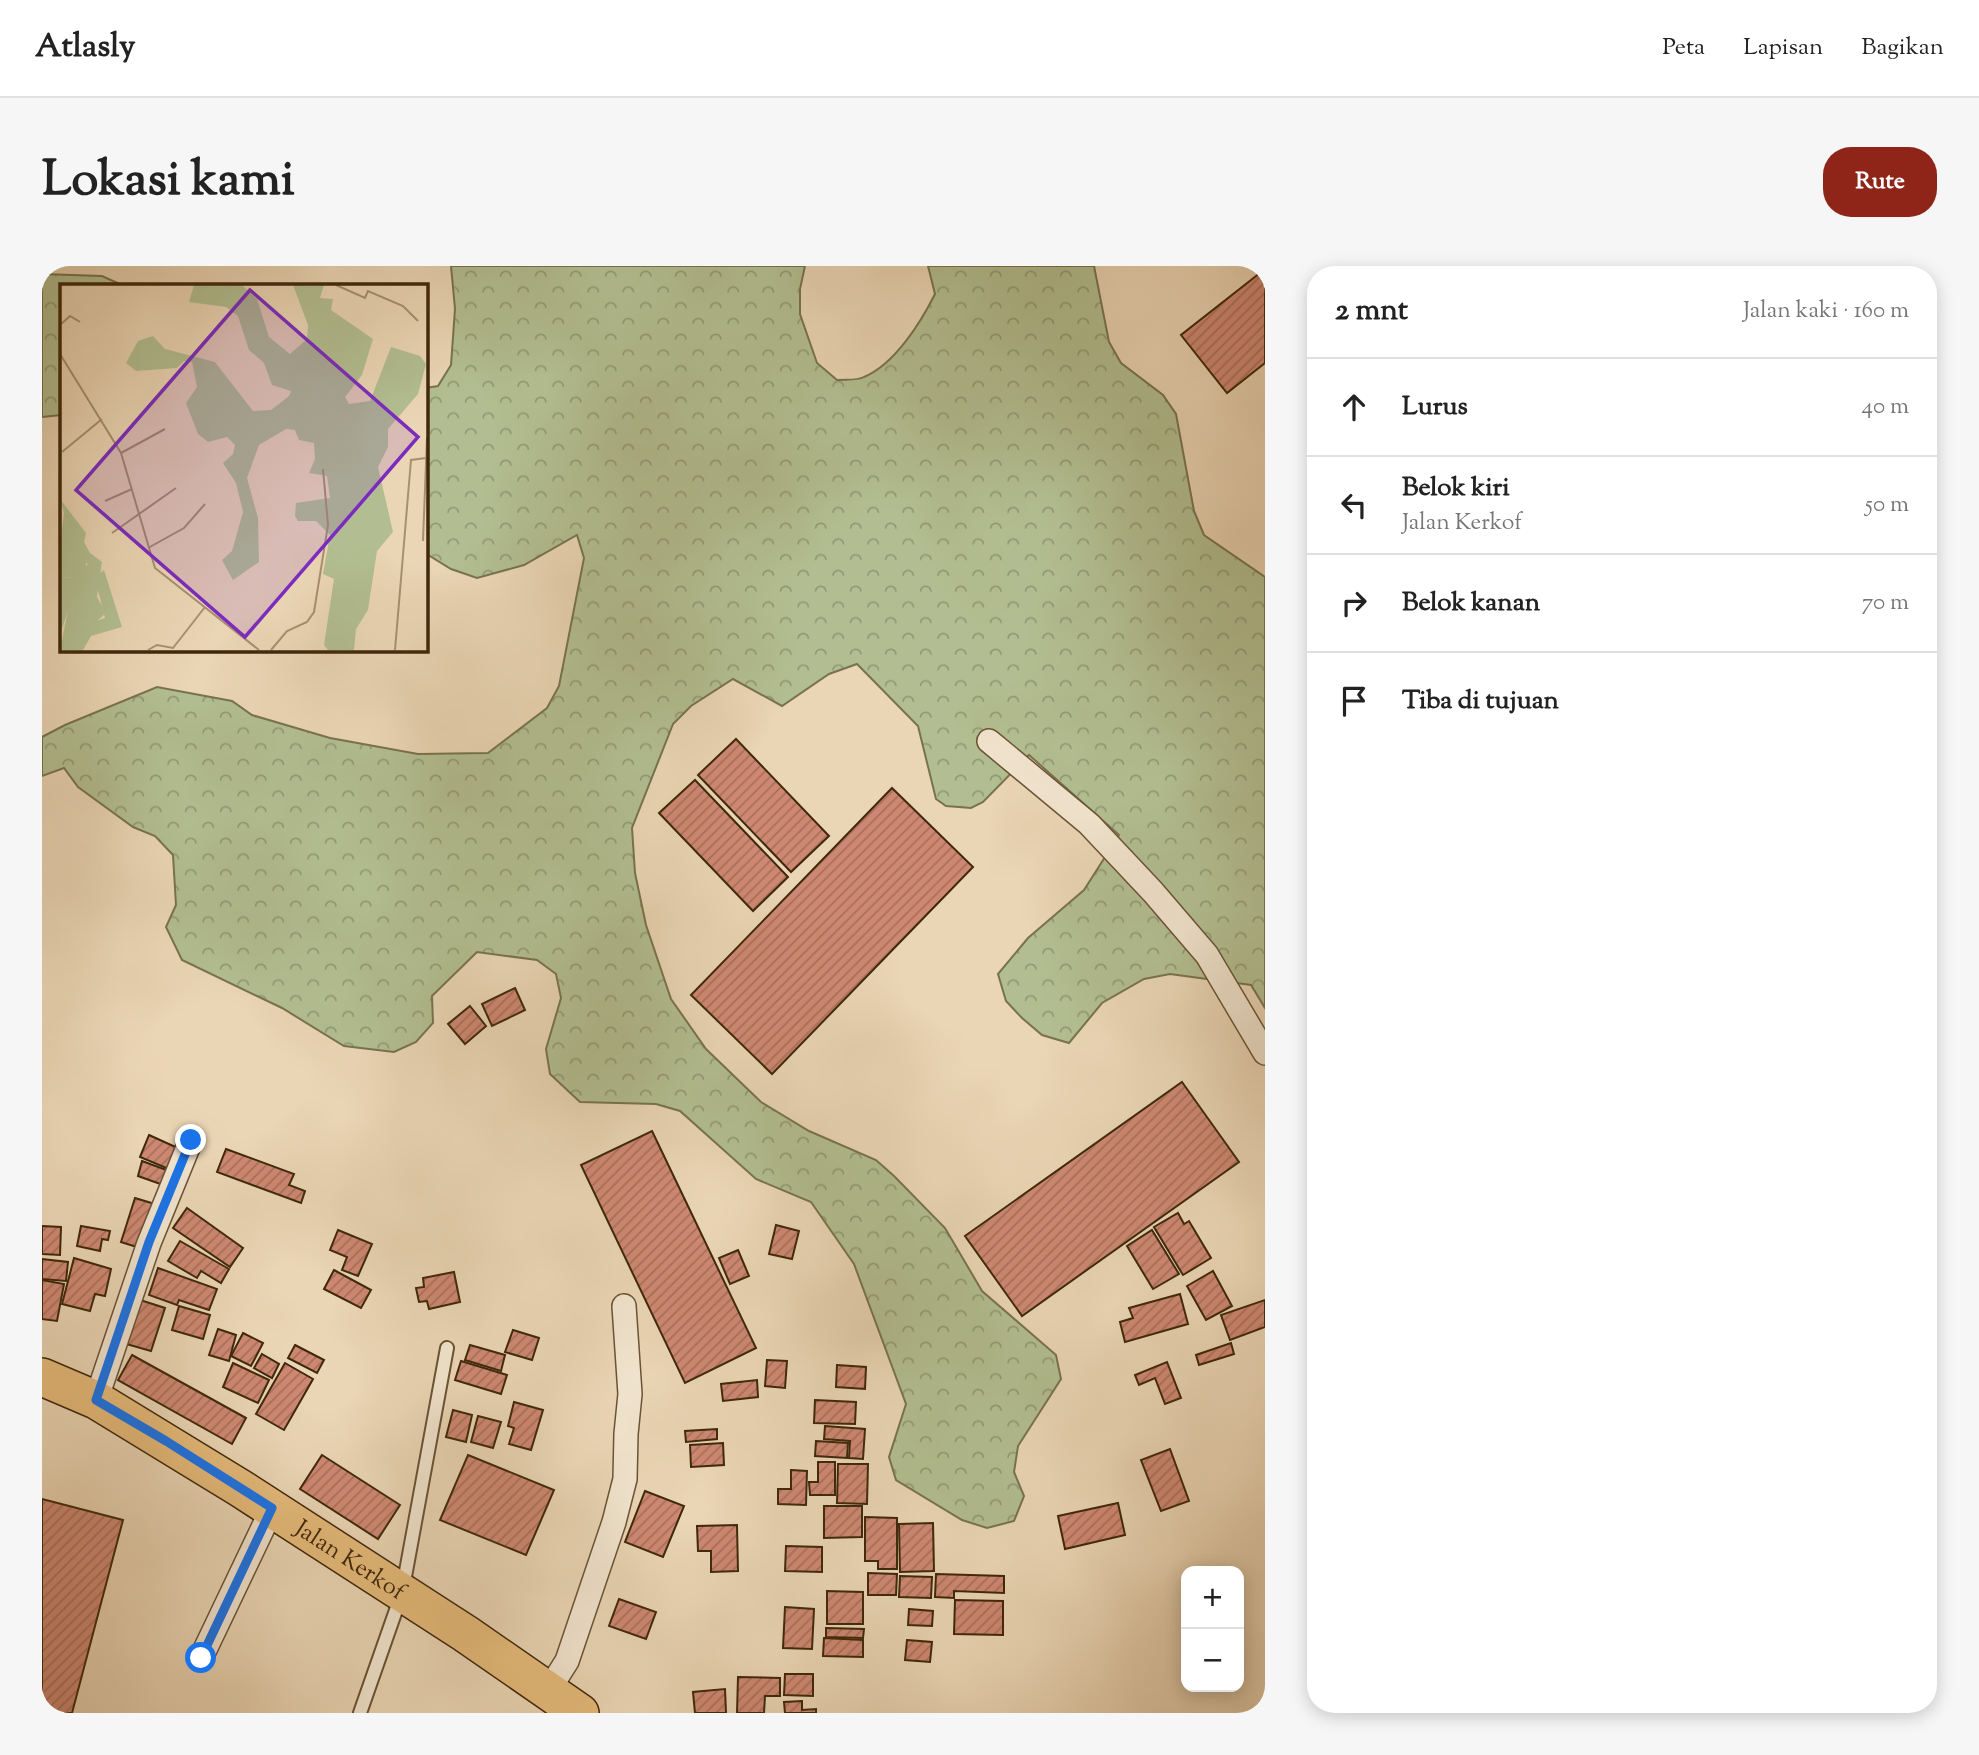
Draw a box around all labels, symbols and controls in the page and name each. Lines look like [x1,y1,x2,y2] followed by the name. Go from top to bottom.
[35,24,135,72] text: Atlasly
[1662,31,1705,65] text: Peta
[1743,31,1823,65] text: Lapisan
[1861,31,1944,65] text: Bagikan
[42,147,295,217] text: Lokasi kami
[1823,147,1937,217] button: Rute
[60,284,427,651] inset map
[1335,290,1408,333] text: 2 mnt
[1743,295,1909,328] text: Jalan kaki · 160 m
[1335,388,1373,426] icon: ahead
[1402,389,1468,426] text: Lurus
[1862,391,1909,424] text: 40 m
[1402,470,1510,507] text: Belok kiri
[1335,486,1373,524] icon: left
[1865,489,1909,522] text: 50 m
[1402,507,1522,540] text: Jalan Kerkof
[1335,584,1373,622] icon: right
[1402,585,1540,622] text: Belok kanan
[1862,587,1909,620] text: 70 m
[1335,682,1373,720] icon: arrive
[1402,683,1559,720] text: Tiba di tujuan
[175,1124,206,1155] route end
[286,1512,413,1610] street label: Jalan Kerkof
[1181,1566,1244,1692] map controls
[1181,1566,1244,1629] button: +
[1181,1629,1244,1692] button: −
[185,1642,216,1673] route start

